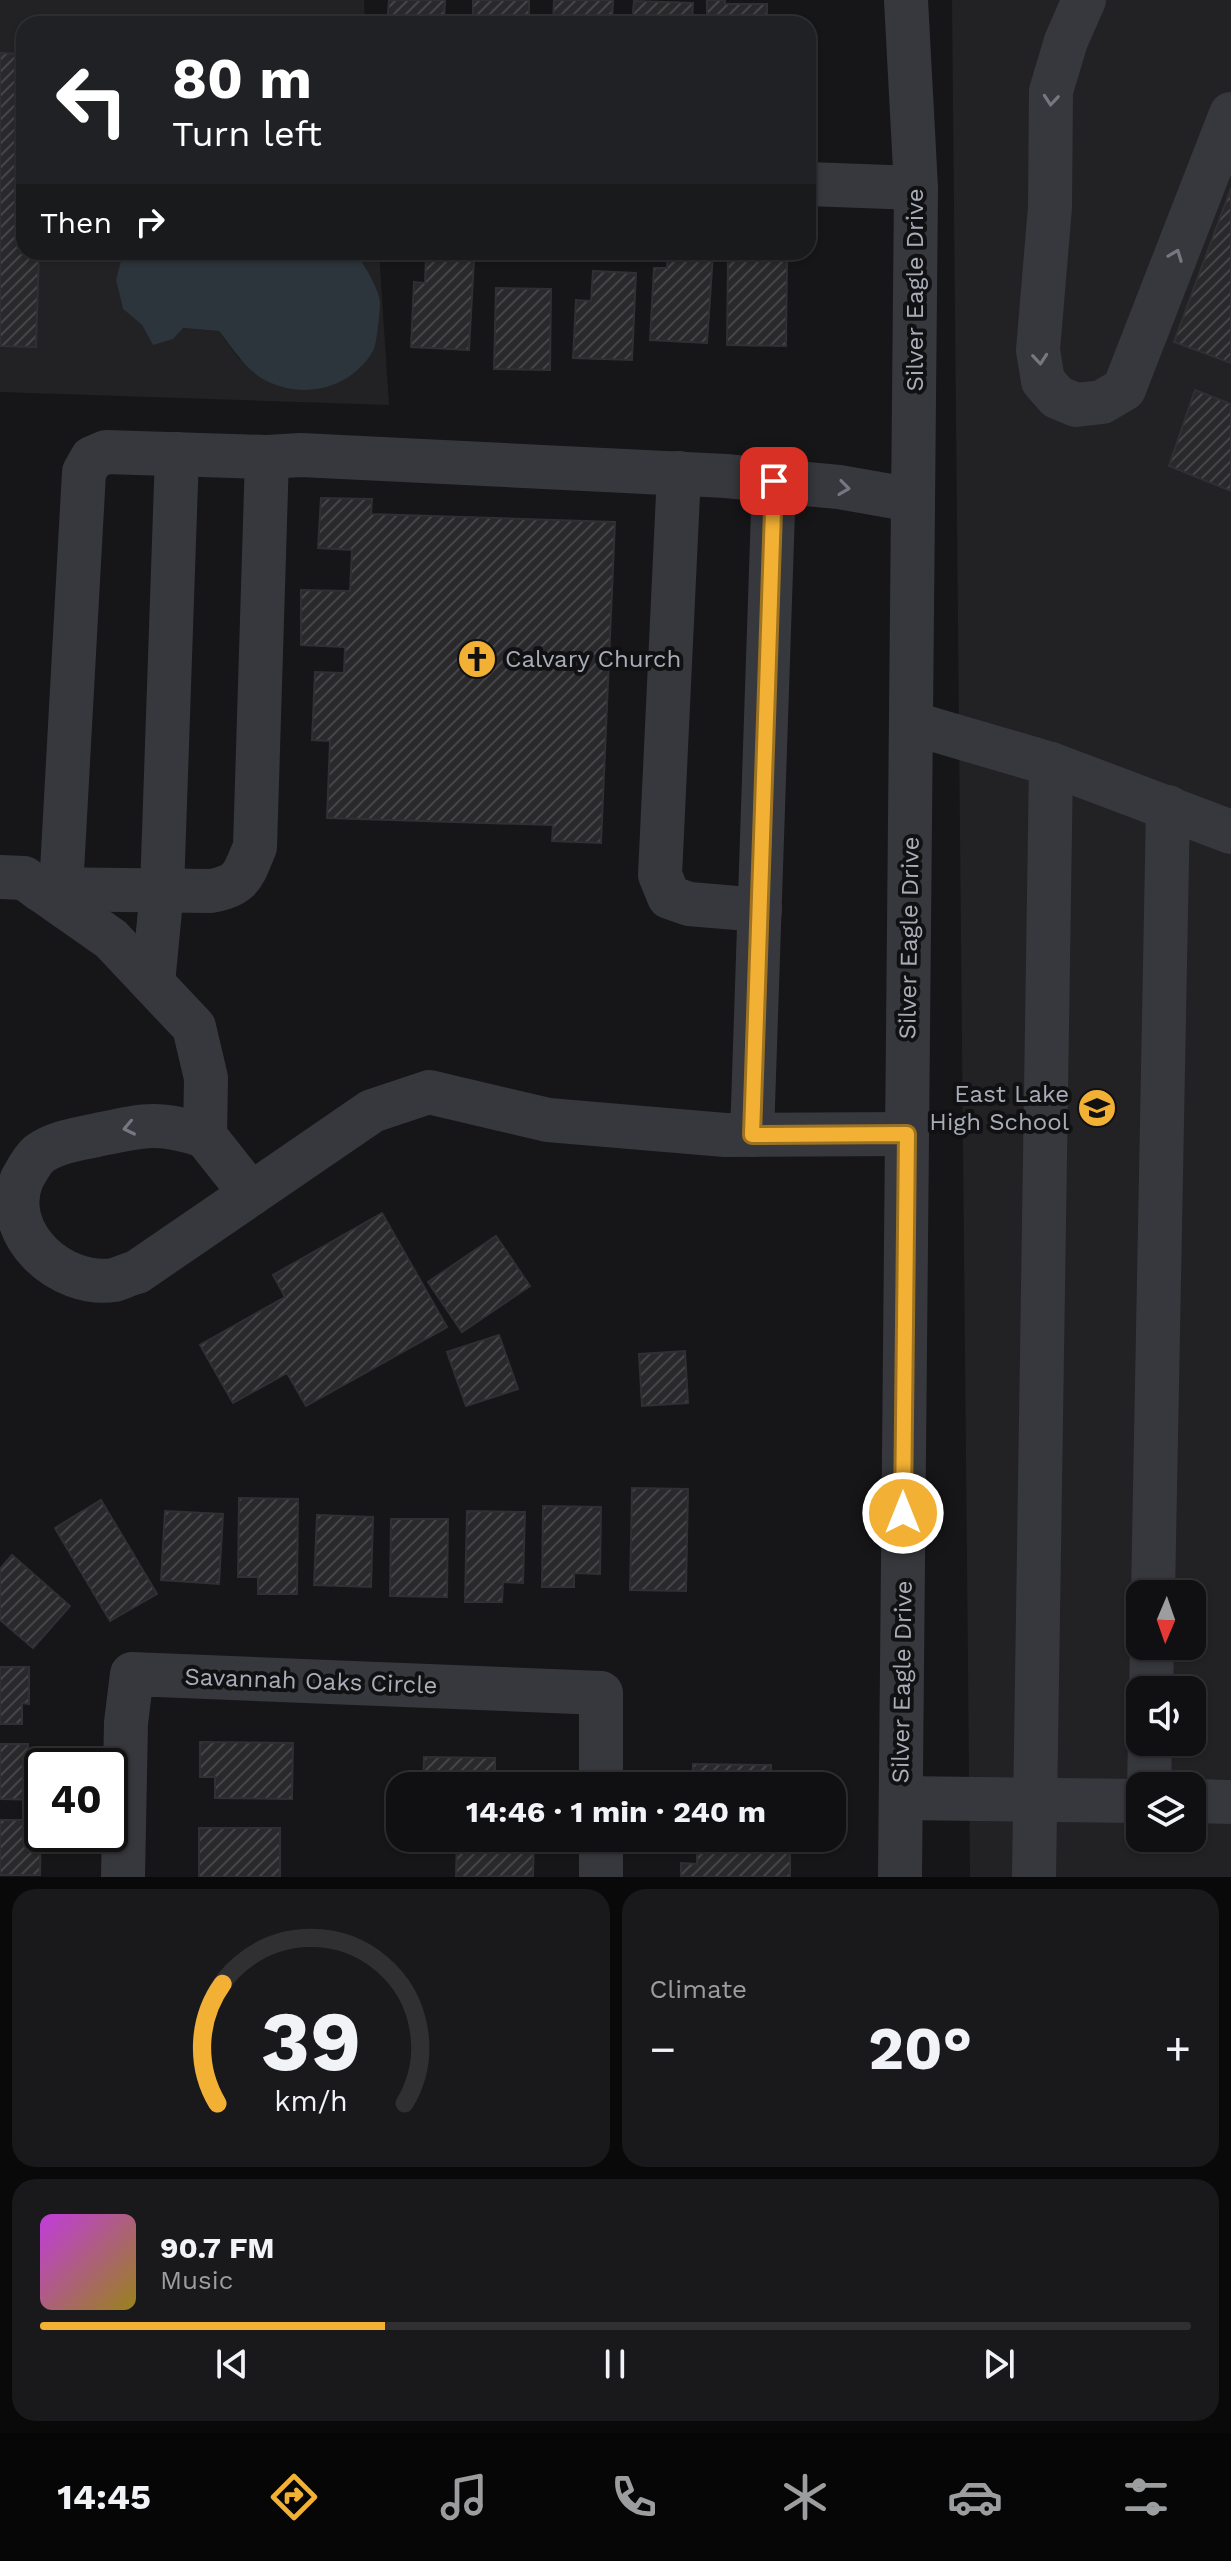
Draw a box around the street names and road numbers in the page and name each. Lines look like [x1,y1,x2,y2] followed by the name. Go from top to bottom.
[901,189,929,392] street label: Silver Eagle Drive
[893,836,925,1040] street label: Silver Eagle Drive
[886,1580,918,1784] street label: Silver Eagle Drive
[184,1663,438,1699] street label: Savannah Oaks Circle

